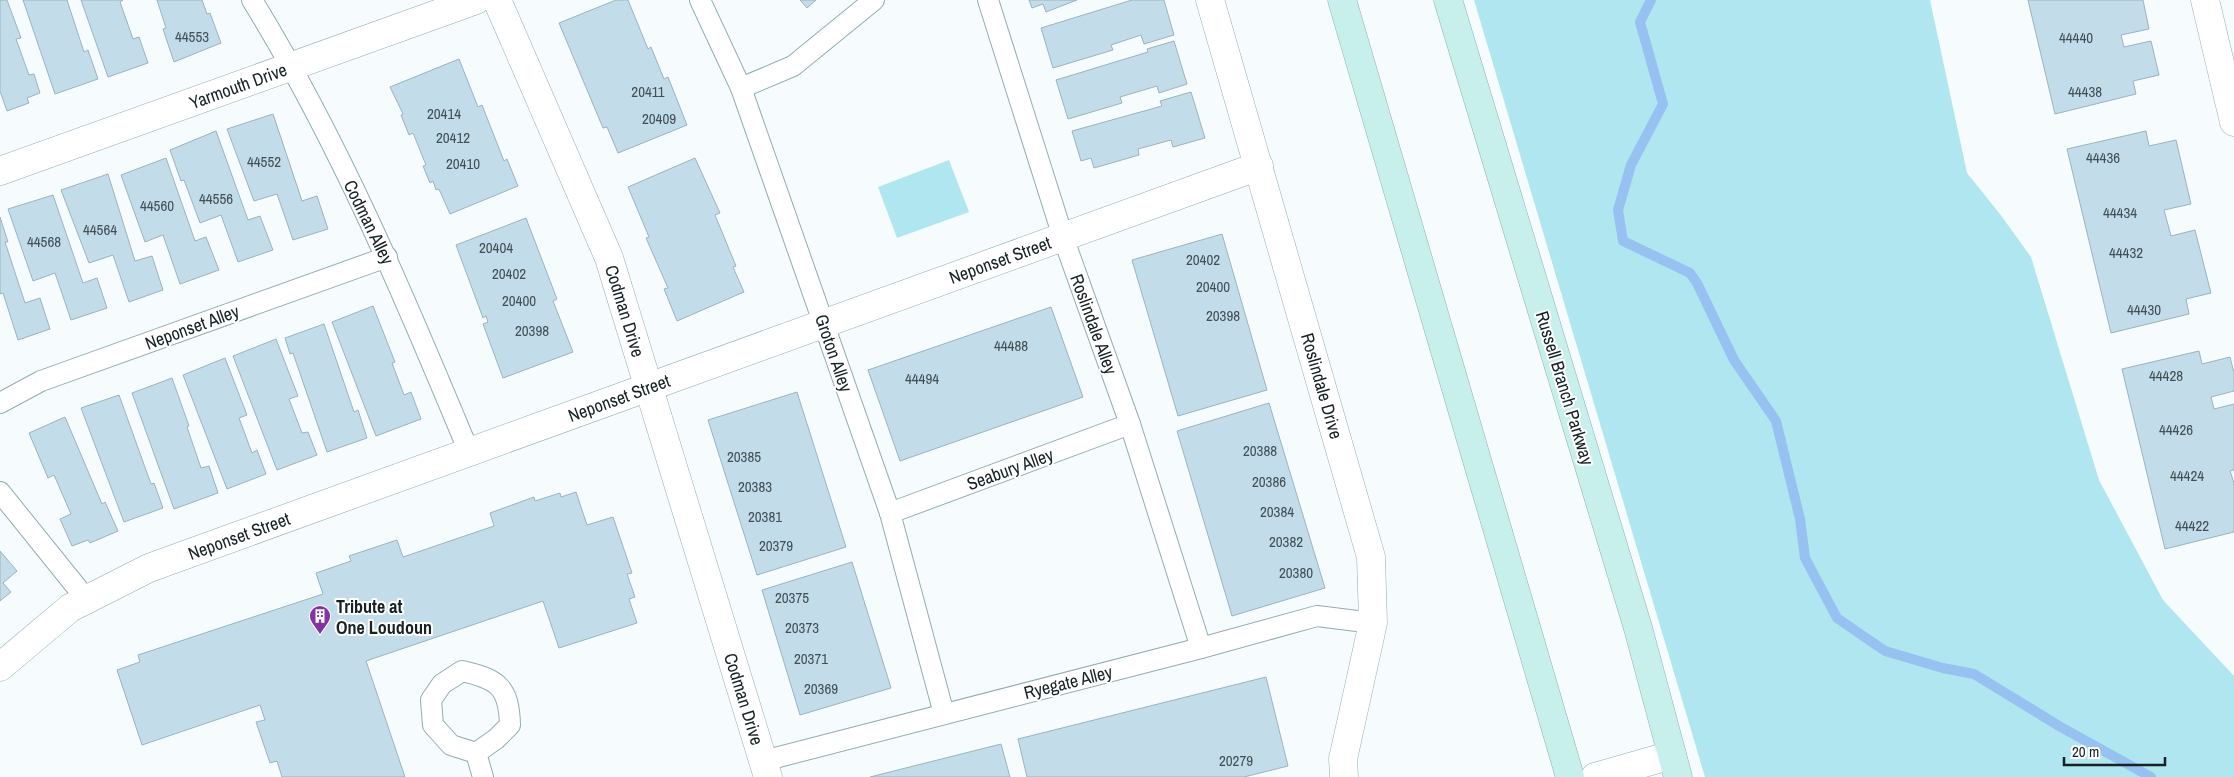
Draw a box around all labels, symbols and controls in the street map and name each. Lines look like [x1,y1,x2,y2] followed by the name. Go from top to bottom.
[175,26,209,47] house number: 44553
[2059,27,2093,48] house number: 44440
[186,57,290,115] street label: Yarmouth Drive
[631,81,665,102] house number: 20411
[2068,81,2102,102] house number: 44438
[427,103,461,124] house number: 20414
[642,108,676,129] house number: 20409
[436,127,470,148] house number: 20412
[2086,147,2120,168] house number: 44436
[247,151,281,172] house number: 44552
[446,153,480,174] house number: 20410
[338,176,400,269] street label: Codman Alley
[199,188,233,209] house number: 44556
[140,195,174,216] house number: 44560
[2103,202,2137,223] house number: 44434
[83,219,117,240] house number: 44564
[946,230,1054,290] street label: Neponset Street
[27,231,61,252] house number: 44568
[479,237,513,258] house number: 20404
[2109,242,2143,263] house number: 44432
[1186,249,1220,270] house number: 20402
[599,262,651,360] street label: Codman Drive
[492,263,526,284] house number: 20402
[1064,270,1124,378] street label: Roslindale Alley
[1196,276,1230,297] house number: 20400
[502,290,536,311] house number: 20400
[141,298,243,356] street label: Neponset Alley
[2127,299,2161,320] house number: 44430
[1206,305,1240,326] house number: 20398
[1530,308,1601,469] street label: Russell Branch Parkway
[809,311,859,396] street label: Groton Alley
[515,320,549,341] house number: 20398
[1295,330,1349,442] street label: Roslindale Drive
[994,335,1028,356] house number: 44488
[2149,365,2183,386] house number: 44428
[565,368,673,428] street label: Neponset Street
[905,368,939,389] house number: 44494
[2159,419,2193,440] house number: 44426
[1243,440,1277,461] house number: 20388
[963,442,1057,496] street label: Seabury Alley
[727,446,761,467] house number: 20385
[2170,465,2204,486] house number: 44424
[1252,471,1286,492] house number: 20386
[738,476,772,497] house number: 20383
[1260,501,1294,522] house number: 20384
[185,506,293,566] street label: Neponset Street
[748,506,782,527] house number: 20381
[2175,515,2209,536] house number: 44422
[1269,531,1303,552] house number: 20382
[759,535,793,556] house number: 20379
[1279,562,1313,583] house number: 20380
[775,587,809,608] house number: 20375
[336,594,432,640] place label: Tribute at One Loudoun
[308,604,332,635] building icon: Tribute at One Loudoun
[785,617,819,638] house number: 20373
[794,648,828,669] house number: 20371
[718,650,770,748] street label: Codman Drive
[1021,659,1115,705] street label: Ryegate Alley
[804,678,838,699] house number: 20369
[2064,734,2165,766] scale bar
[2072,741,2099,762] text: 20 m
[1219,750,1253,771] house number: 20279

